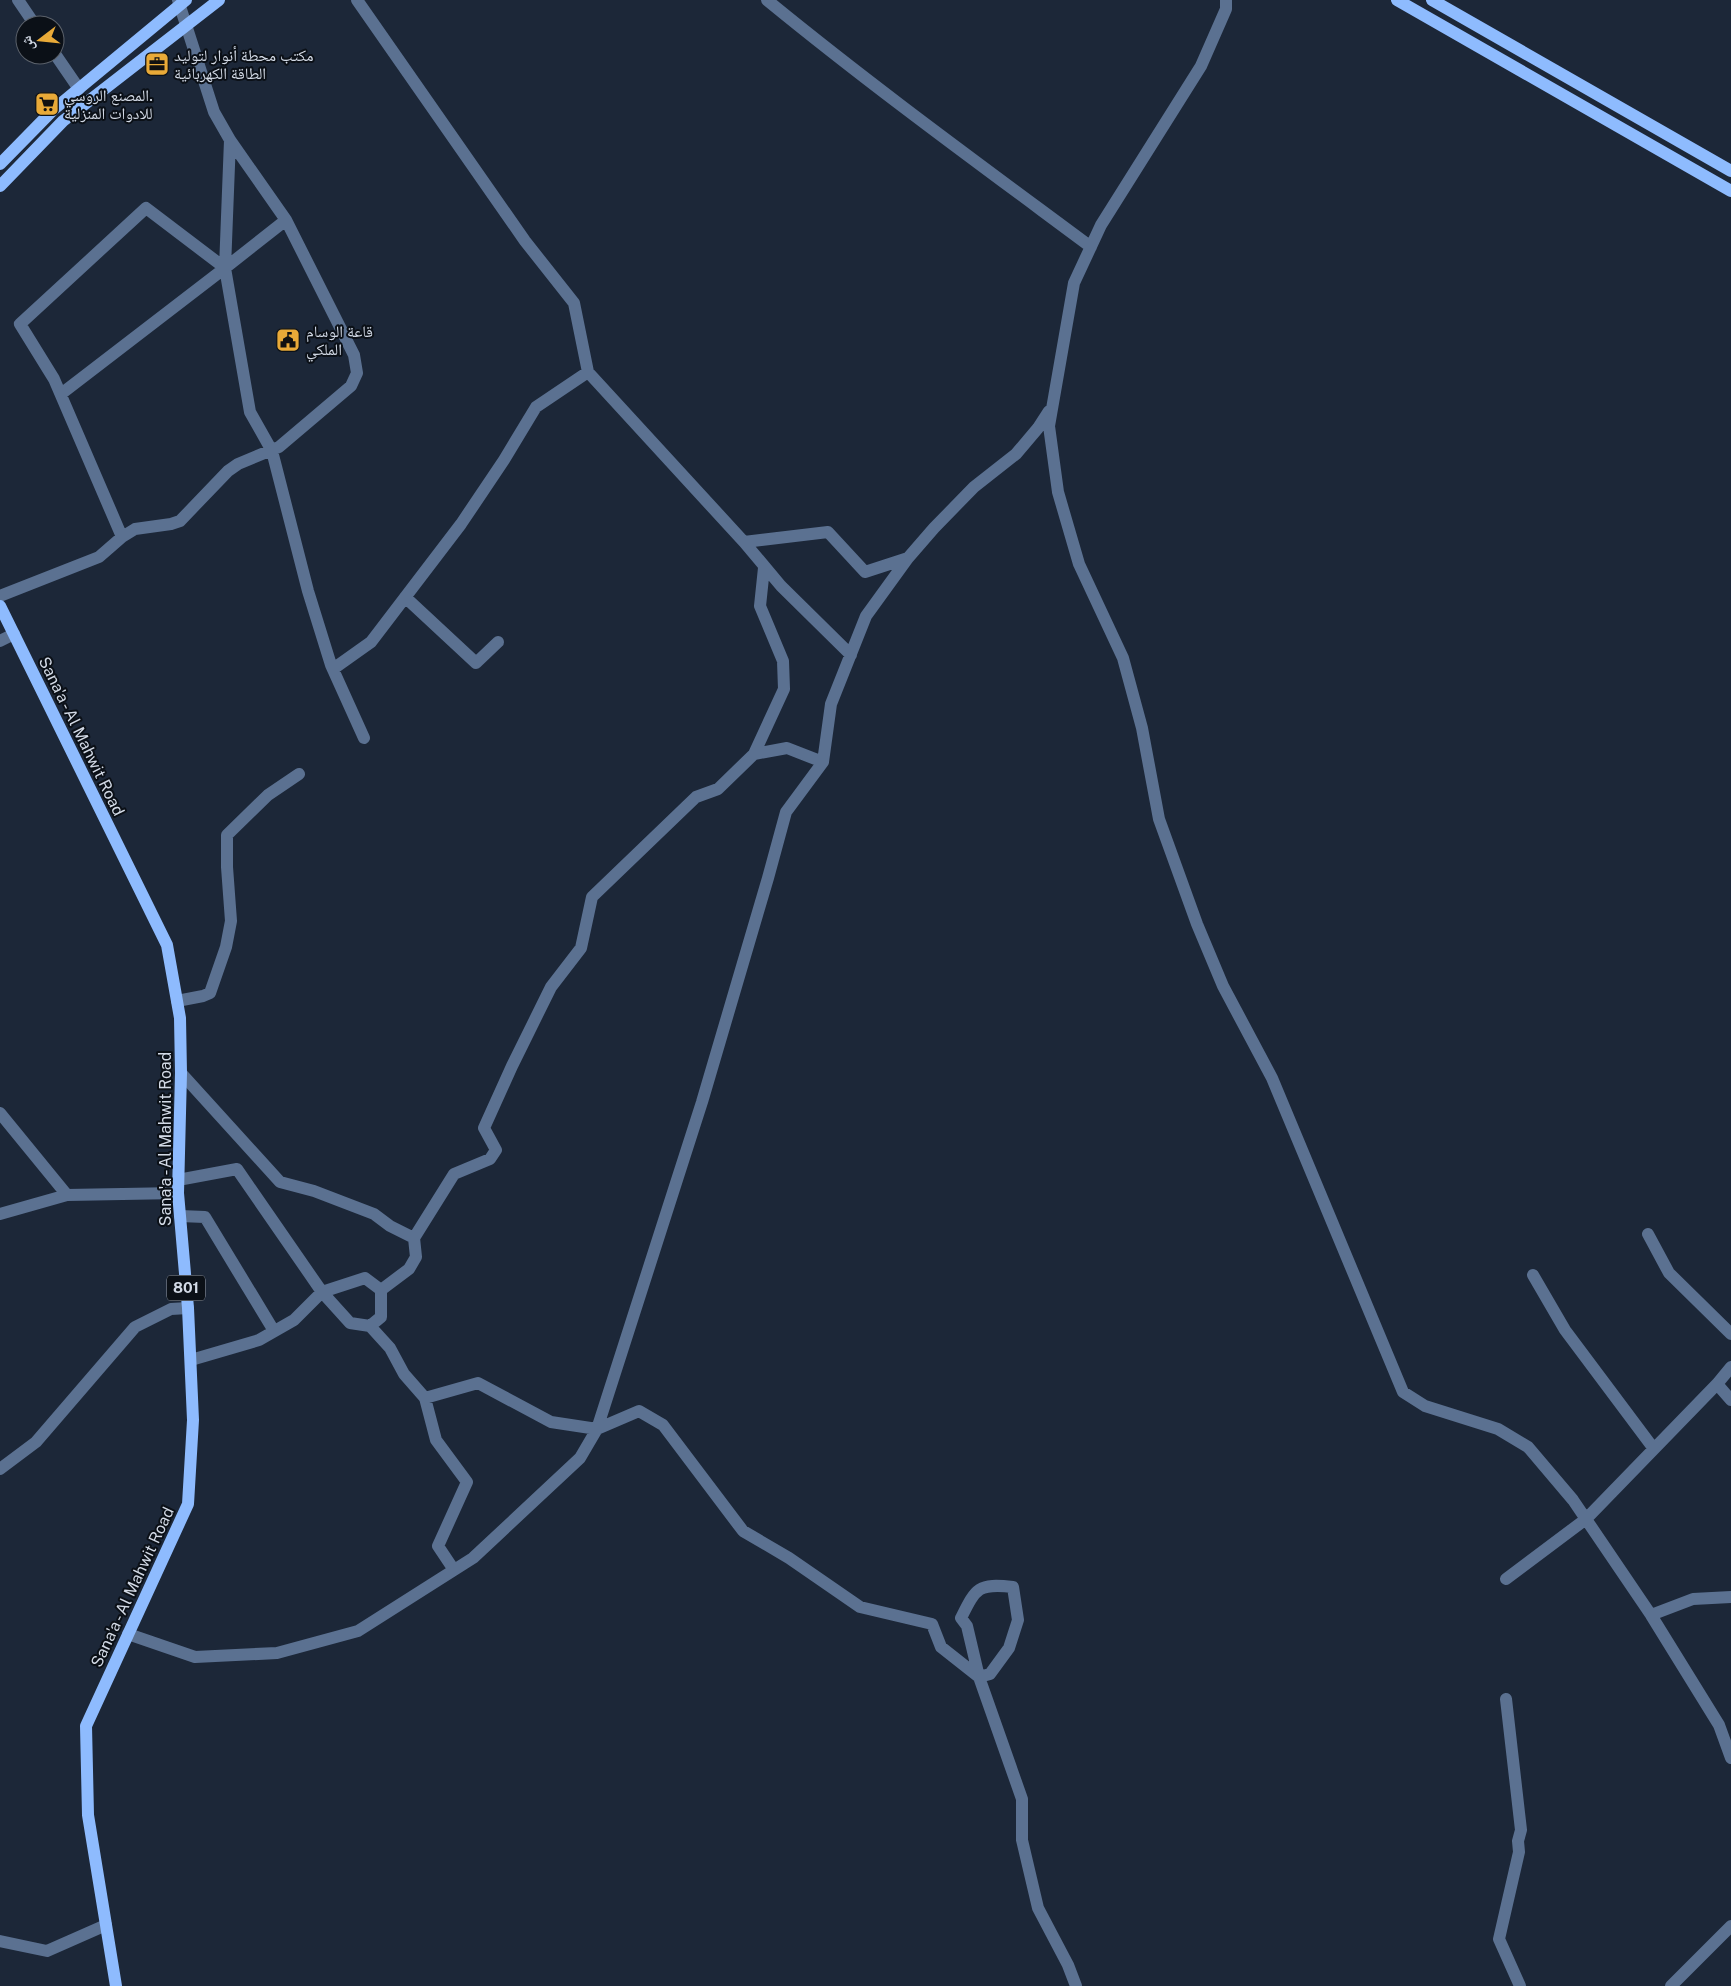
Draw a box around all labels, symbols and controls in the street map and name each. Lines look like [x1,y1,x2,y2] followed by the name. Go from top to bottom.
[15,15,65,65] north arrow
[18,34,38,53] text: ش
[174,46,313,83] place label: مكتب محطة أنوار لتوليد الطاقة الكهربائية
[144,51,170,77] office icon: مكتب محطة أنوار لتوليد الطاقة الكهربائية
[64,86,153,123] place label: المصنع الروسي. للادوات المنزلية
[34,91,60,117] supermarket icon: المصنع الروسي. للادوات المنزلية
[306,322,373,362] place label: قاعة الوسام الملكي
[275,327,301,353] public building icon: قاعة الوسام الملكي
[35,654,128,819] street label: Sana'a - Al Mahwit Road
[156,1052,175,1226] street label: Sana'a - Al Mahwit Road
[167,1276,205,1300] road number: 801
[87,1504,178,1670] street label: Sana'a - Al Mahwit Road

